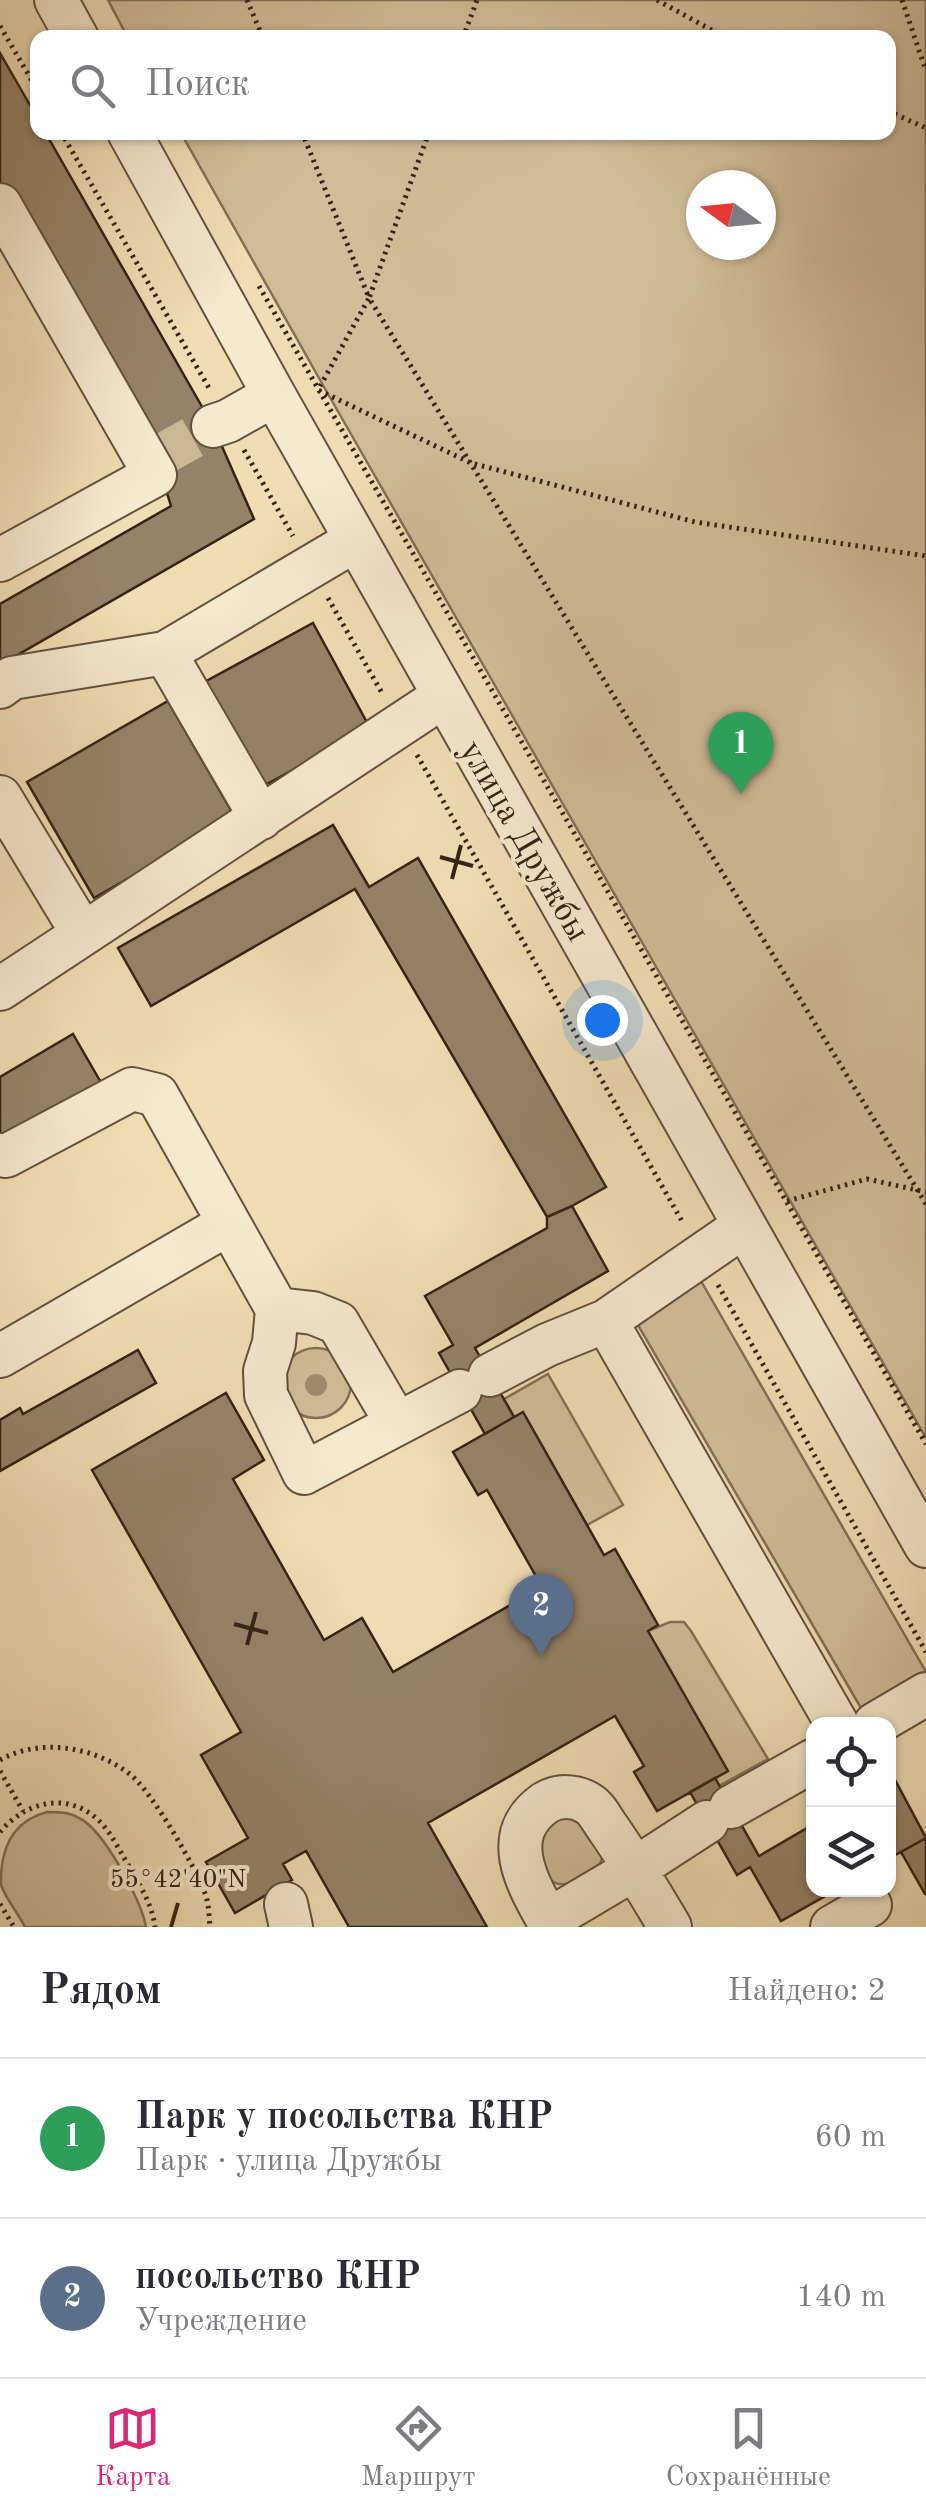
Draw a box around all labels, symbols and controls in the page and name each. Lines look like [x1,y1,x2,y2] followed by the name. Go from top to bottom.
[30,30,896,140] search box
[65,58,120,113] icon: search
[145,66,250,104] text: Поиск
[686,170,776,260] north arrow
[708,712,774,794] pin: 1
[452,735,595,948] street label: улица Дружбы
[577,995,628,1046] your location
[508,1574,574,1656] pin: 2
[806,1717,896,1897] map controls
[806,1717,896,1807] button: locate
[806,1807,896,1897] button: layers
[110,1868,246,1893] text: 55°42'40"N
[40,1971,162,2013] text: Рядом
[727,1976,886,2008] text: Найдено: 2
[135,2099,553,2137] text: Парк у посольства КНР
[63,2122,82,2154] text: 1
[815,2122,886,2154] text: 60 m
[135,2146,442,2178] text: Парк · улица Дружбы
[135,2259,421,2297] text: посольство КНР
[63,2282,82,2314] text: 2
[796,2282,886,2314] text: 140 m
[135,2306,307,2338] text: Учреждение
[95,2401,171,2496] tab: Карта
[361,2401,476,2496] tab: Маршрут
[666,2401,831,2496] tab: Сохранённые

